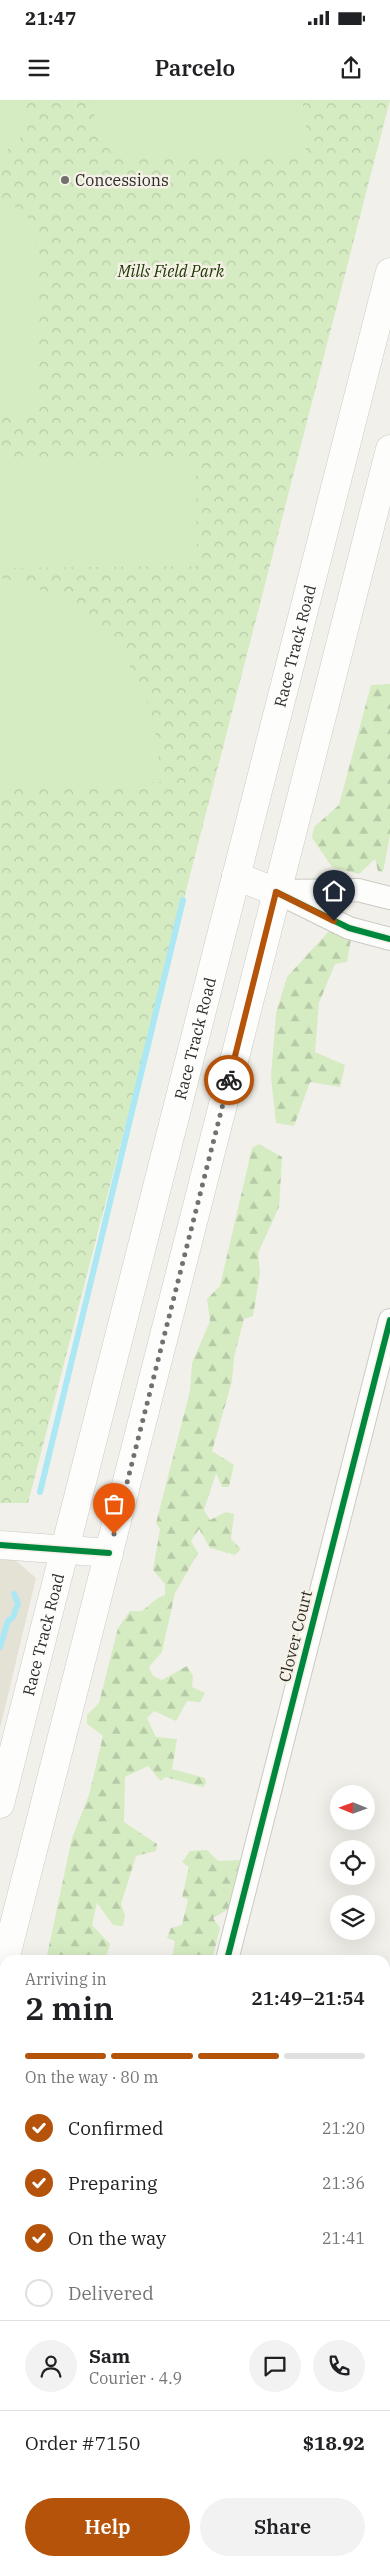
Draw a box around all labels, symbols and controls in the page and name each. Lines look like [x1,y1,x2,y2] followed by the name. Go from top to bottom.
[25,6,76,30] text: 21:47
[155,53,235,82] text: Parcelo
[25,54,53,82] icon: menu
[337,54,365,82] icon: share
[75,170,169,190] place label: Concessions
[59,174,71,186] marker: Concessions
[117,261,225,281] park label: Mills Field Park
[270,582,320,709] street label: Race Track Road
[313,870,355,921] pin
[320,877,348,905] icon: home
[170,975,220,1102] street label: Race Track Road
[204,1055,254,1105] courier
[215,1066,243,1094] icon: bike
[93,1483,135,1534] pin
[100,1490,128,1518] icon: bag
[18,1571,68,1698] street label: Race Track Road
[274,1588,316,1684] street label: Clover Court
[330,1785,375,1830] north arrow
[330,1785,375,1940] map controls
[330,1840,375,1885] button: locate
[330,1895,375,1940] button: layers
[25,1969,107,1989] text: Arriving in
[251,1986,365,2010] text: 21:49–21:54
[25,1987,114,2029] text: 2 min
[25,2067,159,2087] text: On the way · 80 m
[25,2114,53,2142] icon: check
[68,2116,163,2140] text: Confirmed
[322,2118,365,2138] text: 21:20
[25,2169,53,2197] icon: check
[68,2171,157,2195] text: Preparing
[322,2173,365,2193] text: 21:36
[25,2224,53,2252] icon: check
[68,2226,166,2250] text: On the way
[322,2228,365,2248] text: 21:41
[68,2281,154,2305] text: Delivered
[25,2340,77,2392] button: person
[249,2340,301,2392] button: chat
[313,2340,365,2392] button: phone
[89,2344,130,2368] text: Sam
[89,2368,182,2388] text: Courier · 4.9
[25,2431,140,2455] text: Order #7150
[303,2431,365,2455] text: $18.92
[25,2498,190,2556] button: Help
[200,2498,365,2556] button: Share

